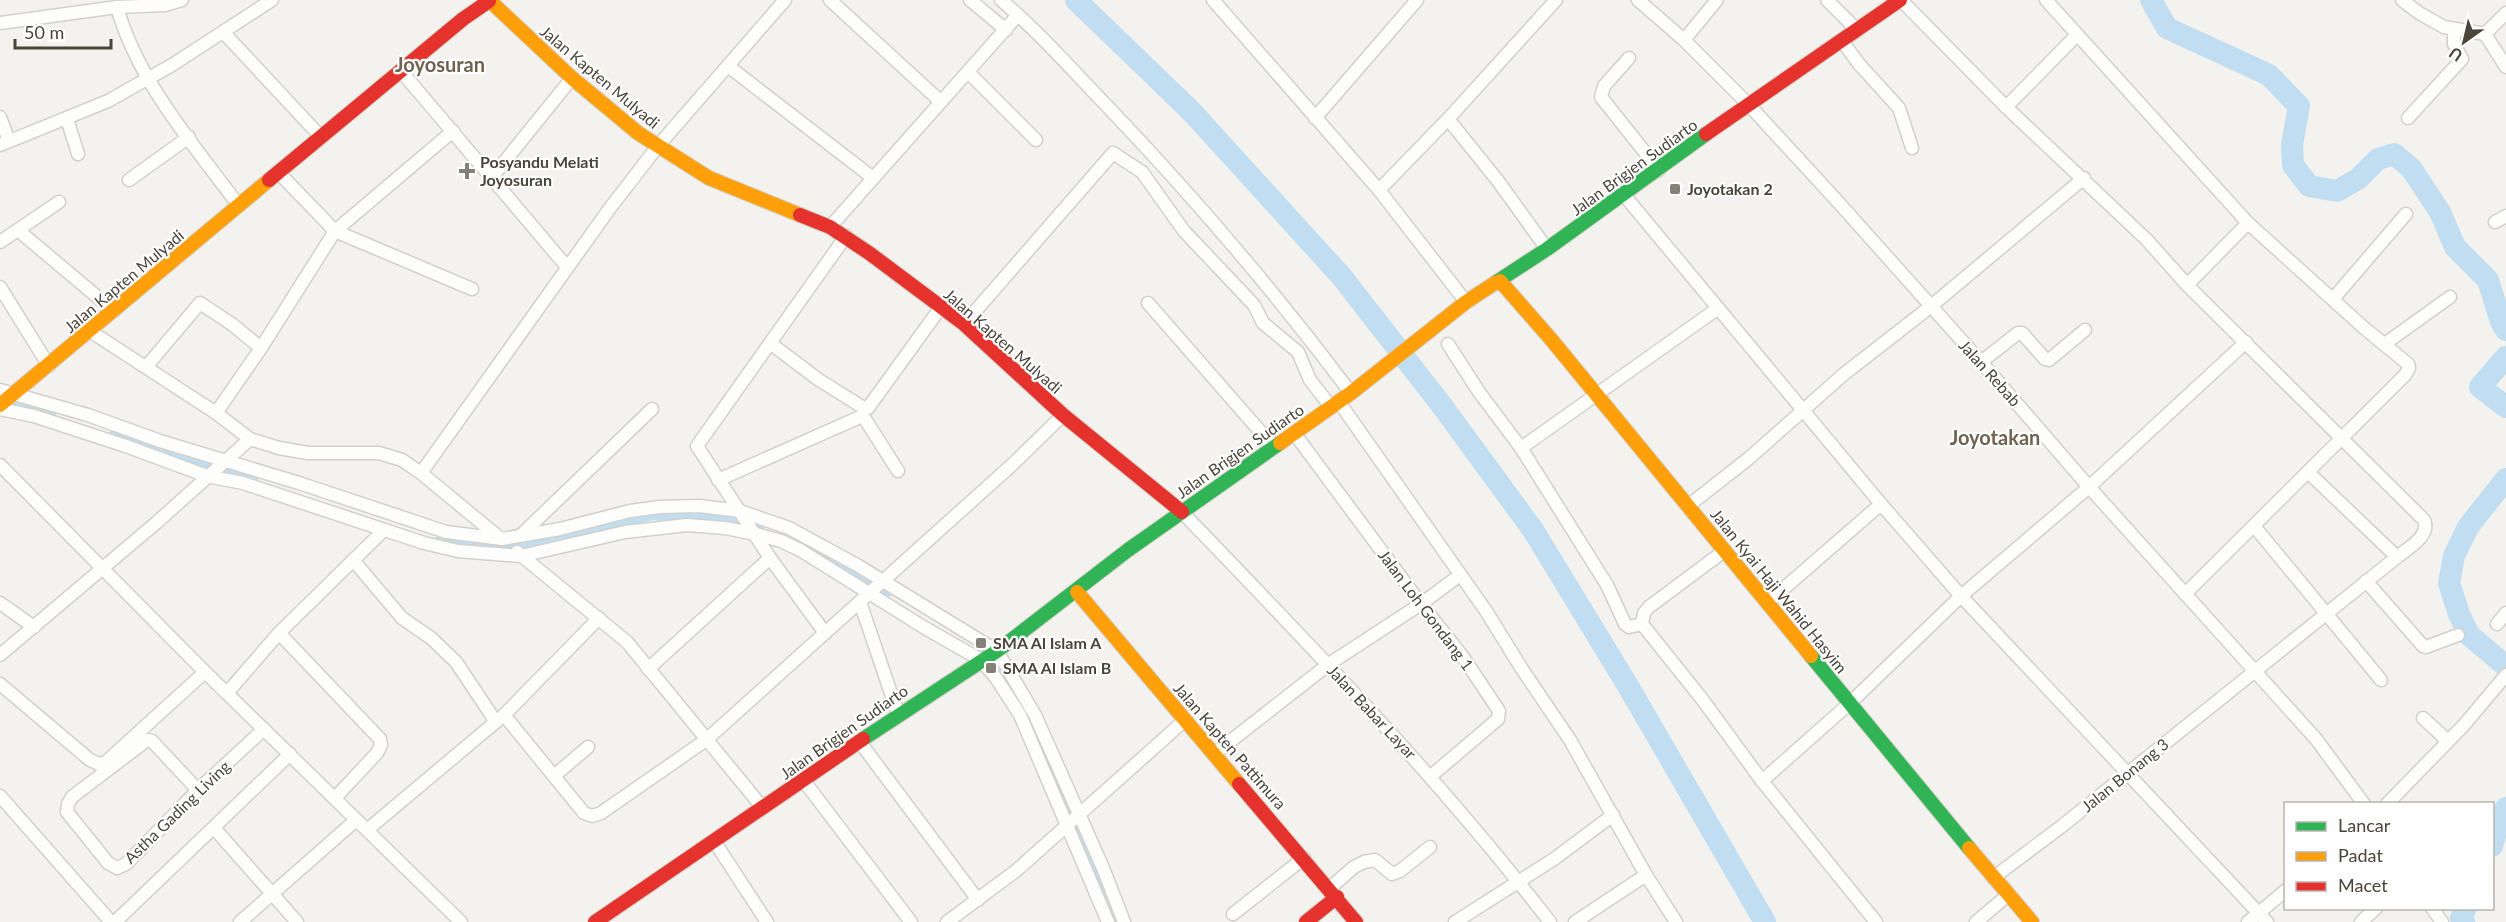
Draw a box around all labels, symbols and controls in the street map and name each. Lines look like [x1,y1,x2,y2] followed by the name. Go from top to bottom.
[15,12,111,50] scale bar
[2434,12,2494,72] north arrow
[24,21,64,43] text: 50 m
[537,21,664,132] street label: Jalan Kapten Mulyadi
[2445,44,2466,66] text: U
[395,52,485,76] district label: Joyosuran
[1567,114,1701,219] street label: Jalan Brigjen Sudiarto
[480,152,599,189] place label: Posyandu Melati Joyosuran
[458,162,476,180] marker: Posyandu Melati Joyosuran
[1687,179,1773,198] place label: Joyotakan 2
[1668,182,1682,196] marker: Joyotakan 2
[60,225,187,336] street label: Jalan Kapten Mulyadi
[941,284,1066,397] street label: Jalan Kapten Mulyadi
[1956,335,2025,410] street label: Jalan Rebab
[1172,399,1307,502] street label: Jalan Brigjen Sudiarto
[1950,425,2040,449] district label: Joyotakan
[1707,505,1852,677] street label: Jalan Kyai Haji Wahid Hasyim
[1375,546,1478,674] street label: Jalan Loh Gondang 1
[993,633,1102,652] place label: SMA Al Islam A
[974,636,988,650] marker: SMA Al Islam A
[1003,658,1111,677] place label: SMA Al Islam B
[984,661,998,675] marker: SMA Al Islam B
[1324,661,1421,763] street label: Jalan Babar Layar
[1170,678,1291,813] street label: Jalan Kapten Pattimura
[776,680,911,783] street label: Jalan Brigjen Sudiarto
[2078,734,2172,815] street label: Jalan Bonang 3
[120,756,233,867] street label: Astha Gading Living
[2284,802,2494,910] legend
[2338,814,2391,836] text: Lancar
[2338,844,2383,866] text: Padat
[2338,874,2388,896] text: Macet

